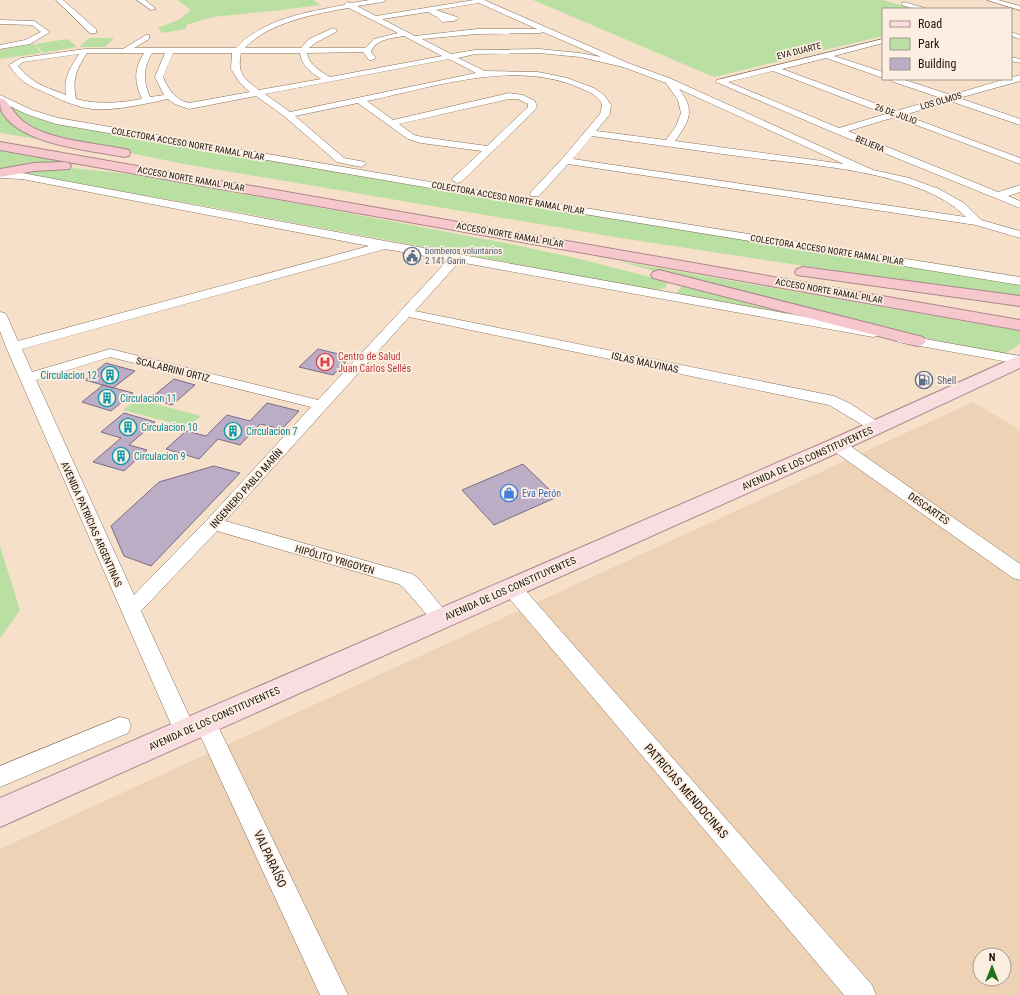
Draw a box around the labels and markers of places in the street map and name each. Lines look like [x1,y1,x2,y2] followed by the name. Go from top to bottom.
[402,246,422,266] public building icon: bomberos voluntarios 2 141 Garin
[425,246,502,266] place label: bomberos voluntarios 2 141 Garin
[338,351,411,374] place label: Centro de Salud Juan Carlos Sellés
[315,352,335,372] hospital icon: Centro de Salud Juan Carlos Sellés
[100,365,120,385] building icon: Circulacion 12
[41,370,97,381] place label: Circulacion 12
[914,370,934,390] fuel station icon: Shell
[937,375,956,386] place label: Shell
[97,388,117,408] building icon: Circulacion 11
[120,393,176,404] place label: Circulacion 11
[118,417,138,437] building icon: Circulacion 10
[223,421,243,441] building icon: Circulacion 7
[141,422,197,433] place label: Circulacion 10
[246,426,298,437] place label: Circulacion 7
[111,446,131,466] building icon: Circulacion 9
[134,451,186,462] place label: Circulacion 9
[499,483,519,503] shop icon: Eva Perón
[522,488,561,499] place label: Eva Perón

